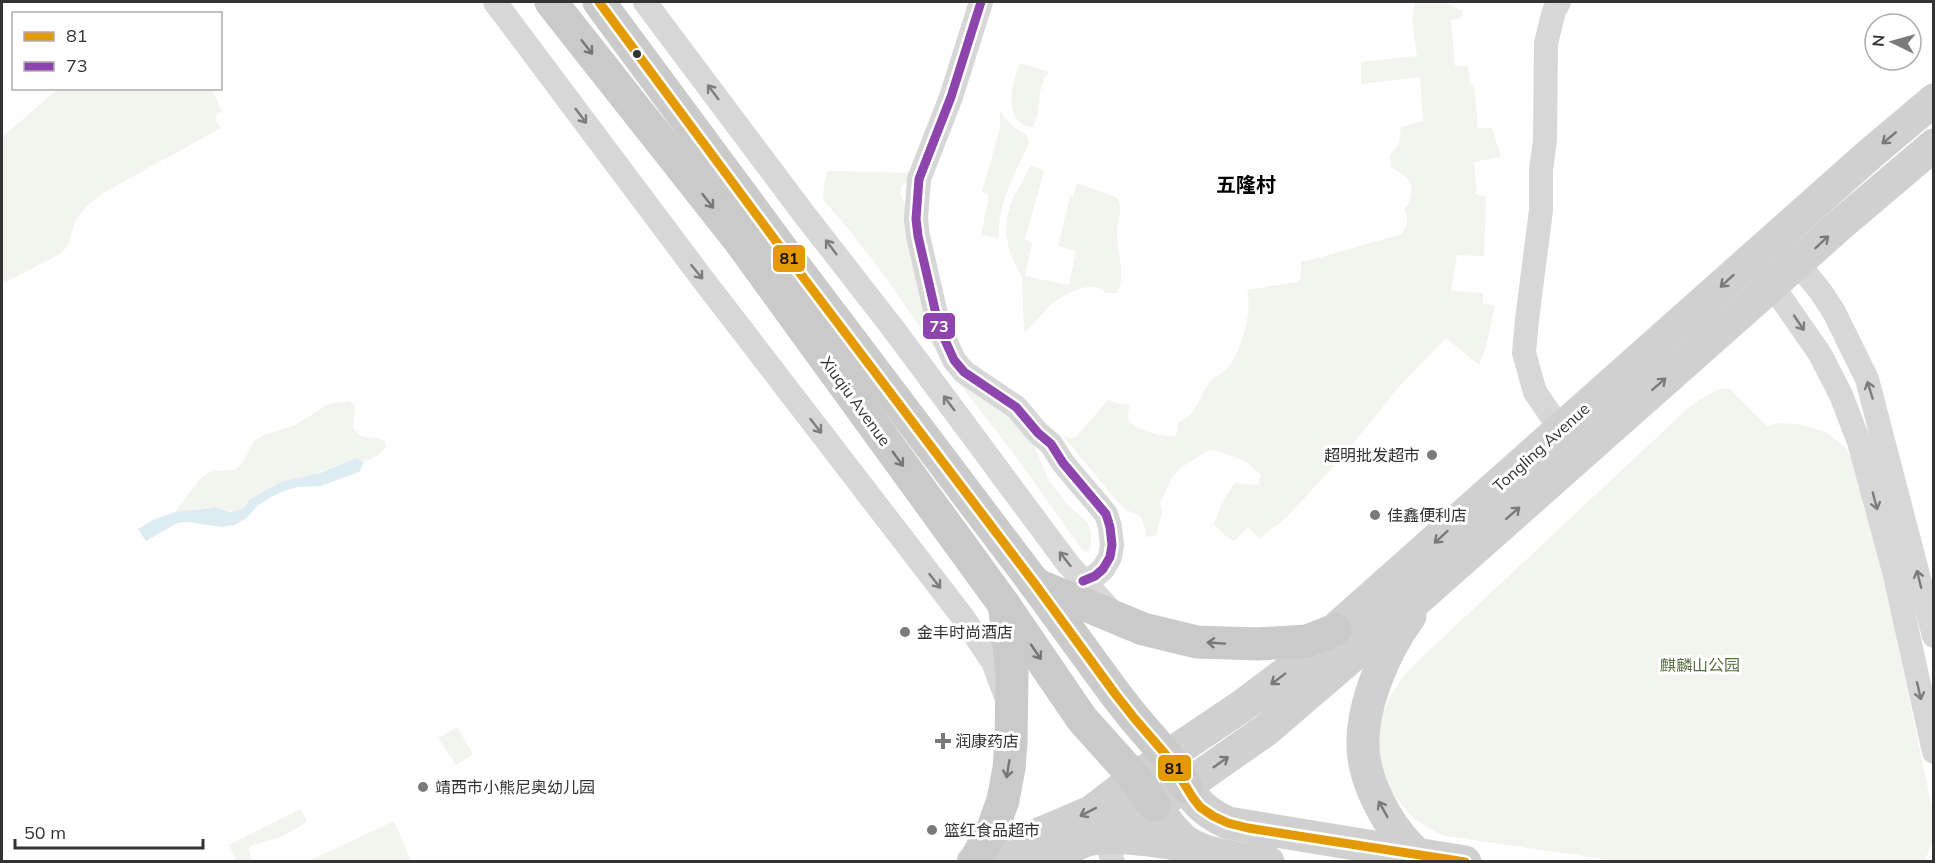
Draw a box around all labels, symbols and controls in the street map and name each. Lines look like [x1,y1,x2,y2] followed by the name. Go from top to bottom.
[12,12,222,90] legend
[1863,12,1923,72] north arrow
[66,24,88,47] text: 81
[1868,34,1889,48] text: N
[581,39,594,55] one-way arrow
[631,48,643,60] unlabelled marker
[66,54,88,77] text: 73
[707,84,720,100] one-way arrow
[574,107,587,123] one-way arrow
[1882,131,1897,145] one-way arrow
[1216,172,1276,197] district label: 五隆村
[701,193,714,209] one-way arrow
[1814,235,1829,249] one-way arrow
[825,239,838,255] one-way arrow
[772,244,806,273] line badge: 81
[779,248,799,268] text: 81
[691,264,704,280] one-way arrow
[1720,274,1735,288] one-way arrow
[922,312,956,340] line badge: 73
[1793,314,1805,330] one-way arrow
[929,316,949,336] text: 73
[817,352,895,450] street label: Xiuqiu Avenue
[1651,377,1666,391] one-way arrow
[1864,381,1875,400] one-way arrow
[942,395,955,411] one-way arrow
[1489,398,1593,496] street label: Tongling Avenue
[810,418,822,434] one-way arrow
[1324,445,1420,465] place label: 超明批发超市
[1425,448,1439,462] marker: 超明批发超市
[892,451,904,467] one-way arrow
[1870,491,1882,510] one-way arrow
[1387,505,1467,525] place label: 佳鑫便利店
[1505,506,1520,520] one-way arrow
[1368,508,1382,522] marker: 佳鑫便利店
[1433,530,1448,544] one-way arrow
[1059,551,1072,567] one-way arrow
[1913,570,1924,589] one-way arrow
[929,572,942,588] one-way arrow
[917,622,1013,642] place label: 金丰时尚酒店
[898,625,912,639] marker: 金丰时尚酒店
[1206,637,1226,648] one-way arrow
[1030,643,1042,660] one-way arrow
[1660,655,1740,675] park label: 麒麟山公园
[1271,673,1287,686] one-way arrow
[1914,681,1926,700] one-way arrow
[955,731,1019,751] place label: 润康药店
[936,734,950,748] marker: 润康药店
[1157,754,1192,782] line badge: 81
[1212,756,1228,768] one-way arrow
[1164,758,1184,778] text: 81
[1003,759,1014,779] one-way arrow
[435,777,595,797] place label: 靖西市小熊尼奥幼儿园
[416,780,430,794] marker: 靖西市小熊尼奥幼儿园
[1377,801,1389,818] one-way arrow
[1079,806,1097,818] one-way arrow
[15,812,202,850] scale bar
[944,820,1040,840] place label: 篮红食品超市
[24,821,66,844] text: 50 m
[925,823,939,837] marker: 篮红食品超市

